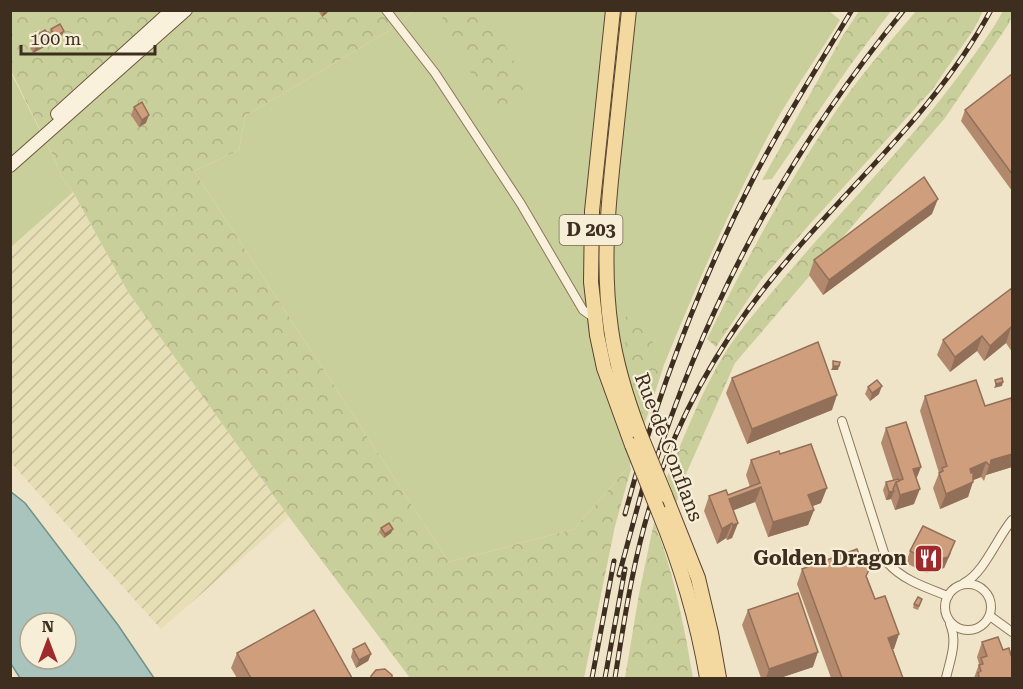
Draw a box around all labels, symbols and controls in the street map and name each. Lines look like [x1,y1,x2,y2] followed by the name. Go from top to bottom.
[21,18,154,56] scale bar
[30,28,81,49] text: 100 m
[560,215,622,245] road number: D 203
[630,369,708,525] street label: Rue de Conflans
[912,542,944,574] restaurant icon: Golden Dragon
[753,546,908,570] place label: Golden Dragon
[18,611,78,671] north arrow
[42,617,54,636] text: N

